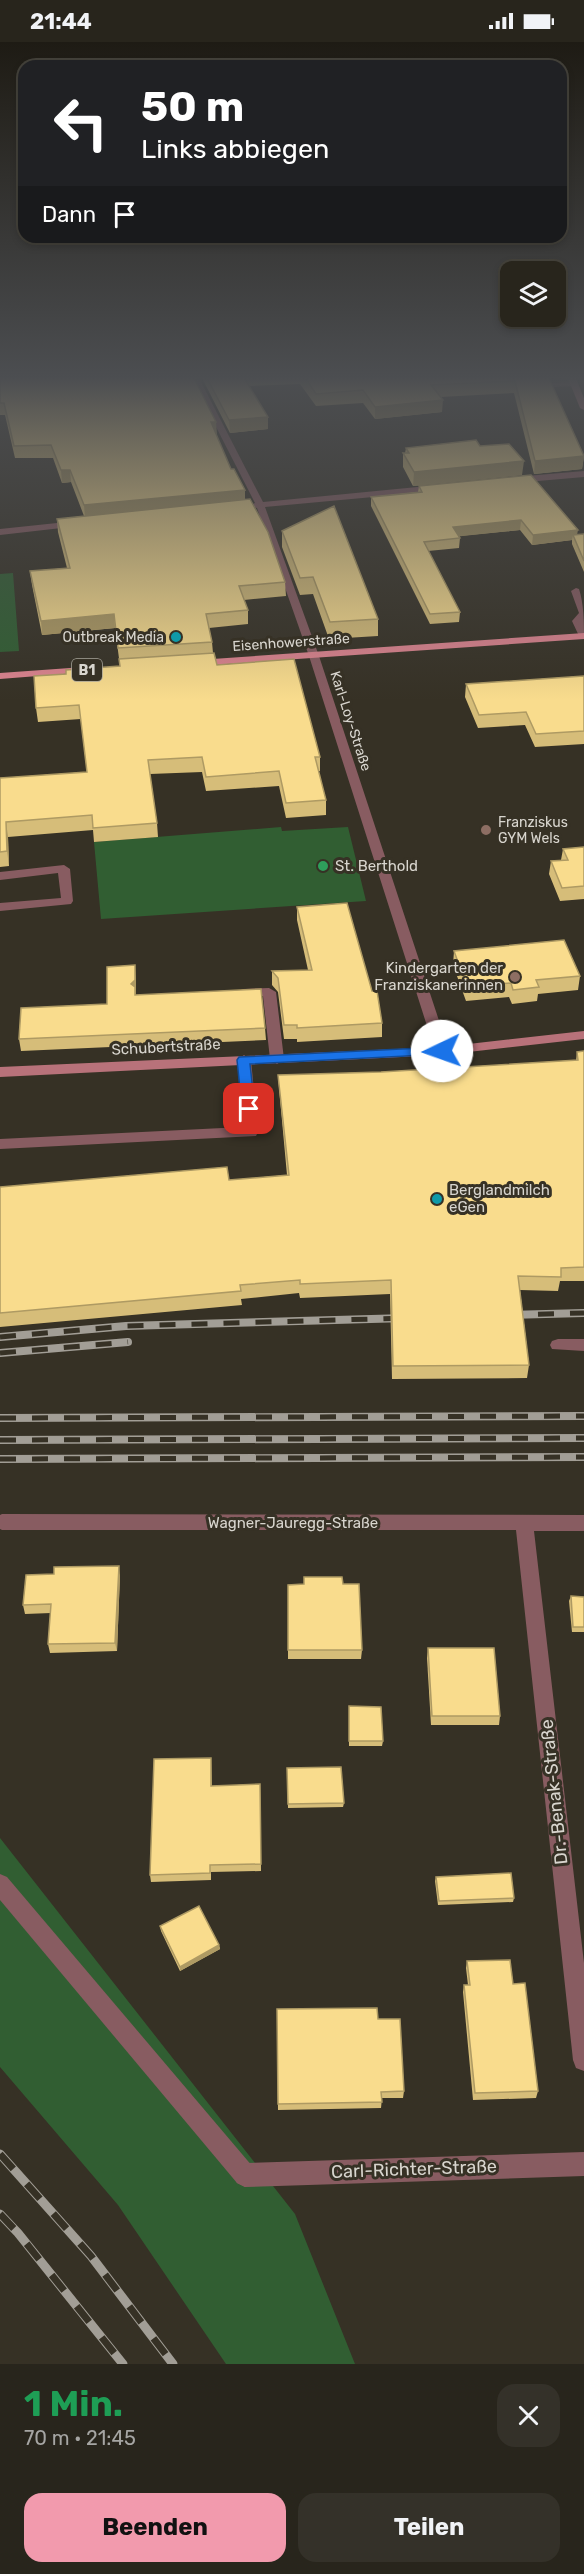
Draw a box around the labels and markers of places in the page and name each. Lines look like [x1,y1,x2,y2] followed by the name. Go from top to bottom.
[63,629,164,646] place label: Outbreak Media
[169,630,183,644] marker: Outbreak Media
[498,814,568,847] place label: Franziskus GYM Wels
[479,823,493,837] marker: Franziskus GYM Wels
[335,857,418,875] place label: St. Berthold
[316,859,330,873] marker: St. Berthold
[374,959,503,994] place label: Kindergarten der Franziskanerinnen
[508,970,522,984] marker: Kindergarten der Franziskanerinnen
[223,1083,274,1134] pin
[449,1181,550,1216] place label: Berglandmilch eGen
[430,1192,444,1206] marker: Berglandmilch eGen

